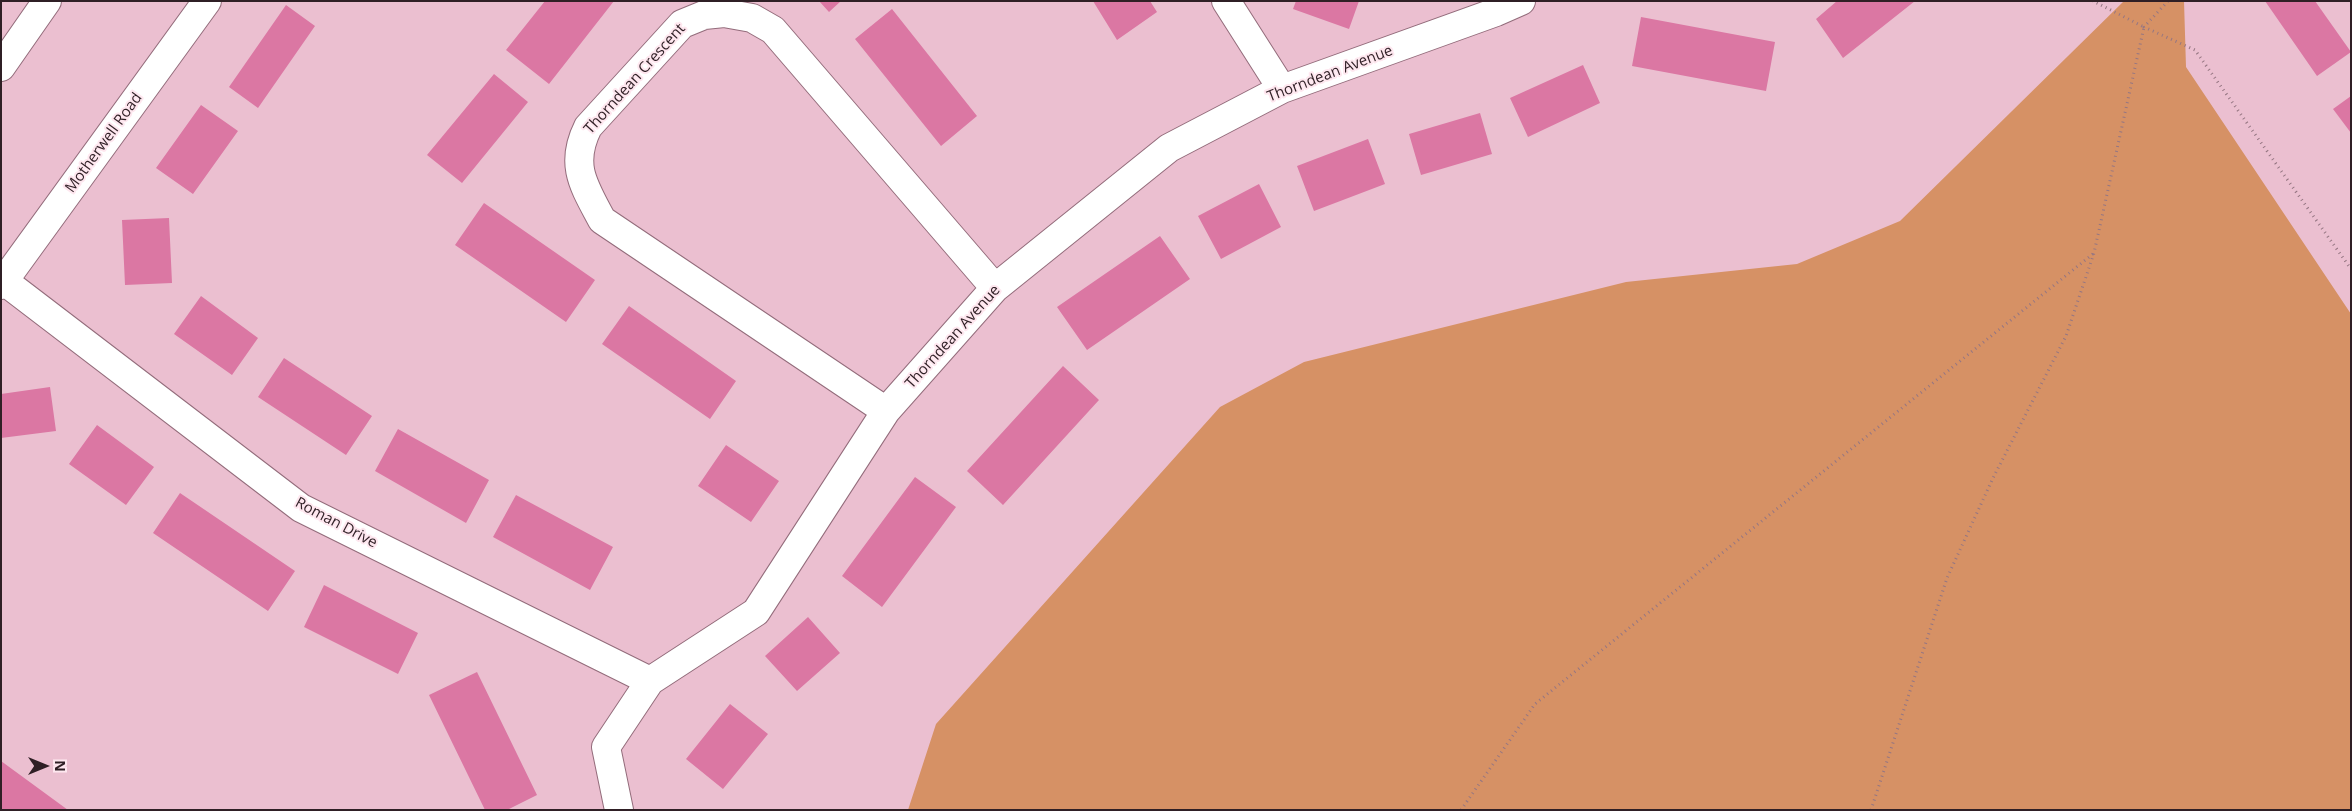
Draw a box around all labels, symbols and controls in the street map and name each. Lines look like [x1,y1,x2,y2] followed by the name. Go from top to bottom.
[581,20,689,138] street label: Thorndean Crescent
[1265,42,1395,106] street label: Thorndean Avenue
[62,90,146,196] street label: Motherwell Road
[902,282,1004,392] street label: Thorndean Avenue
[292,494,380,552] street label: Roman Drive
[20,741,70,791] north arrow
[51,760,70,772] text: N

